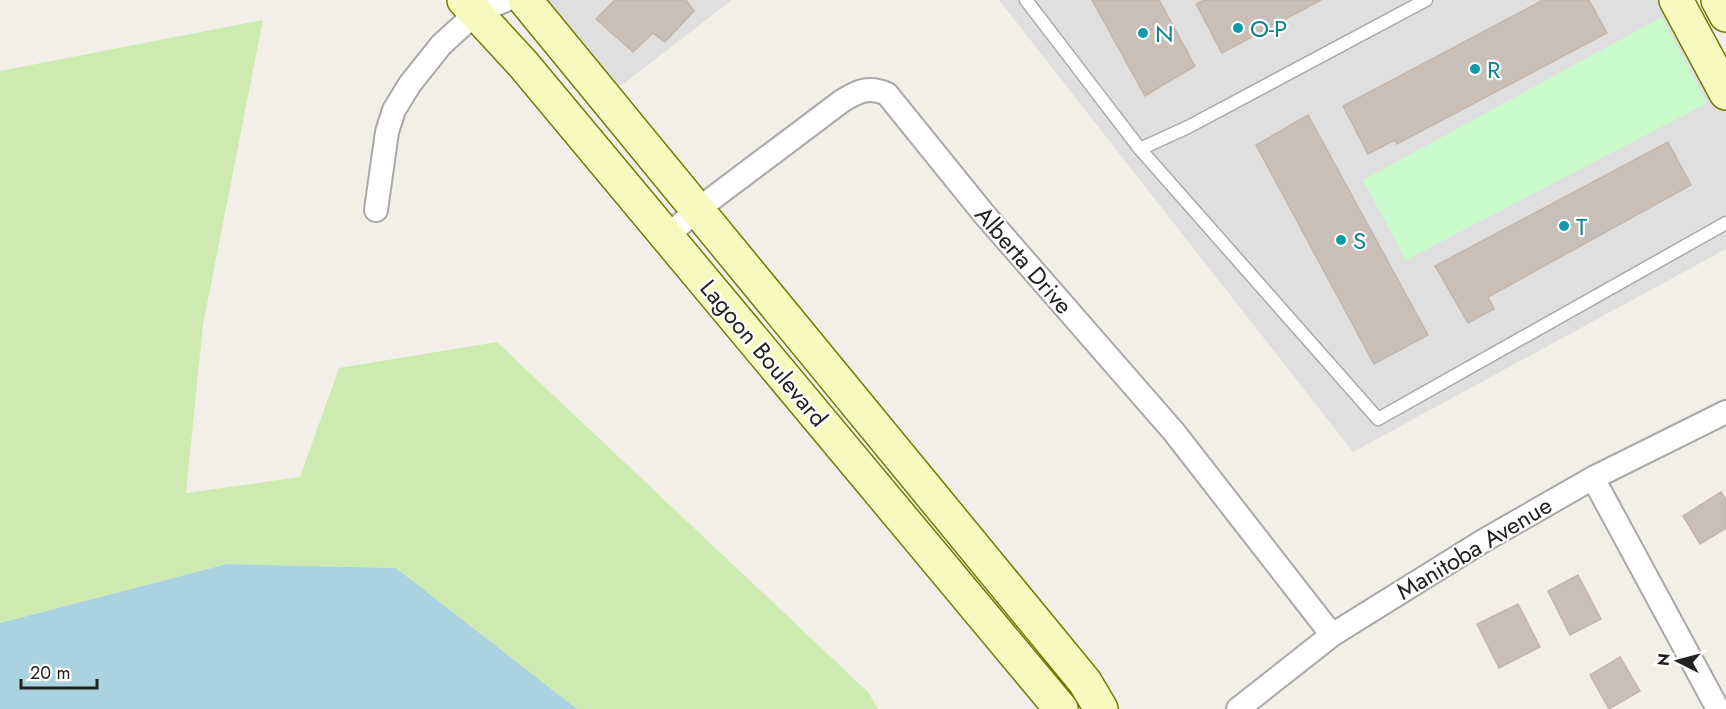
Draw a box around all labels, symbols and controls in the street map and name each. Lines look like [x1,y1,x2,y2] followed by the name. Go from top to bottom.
[1250,11,1287,46] place label: O-P
[1155,16,1174,51] place label: N
[1231,21,1245,35] marker: O-P
[1136,26,1150,40] marker: N
[1487,52,1501,87] place label: R
[1468,62,1482,76] marker: R
[967,198,1081,322] street label: Alberta Drive
[1576,209,1587,244] place label: T
[1557,219,1571,233] marker: T
[1353,223,1366,258] place label: S
[1334,233,1348,247] marker: S
[692,272,836,434] street label: Lagoon Boulevard
[1390,488,1558,608] street label: Manitoba Avenue
[1648,631,1708,691] north arrow
[21,652,98,690] scale bar
[1651,652,1676,667] text: N
[30,660,70,686] text: 20 m

